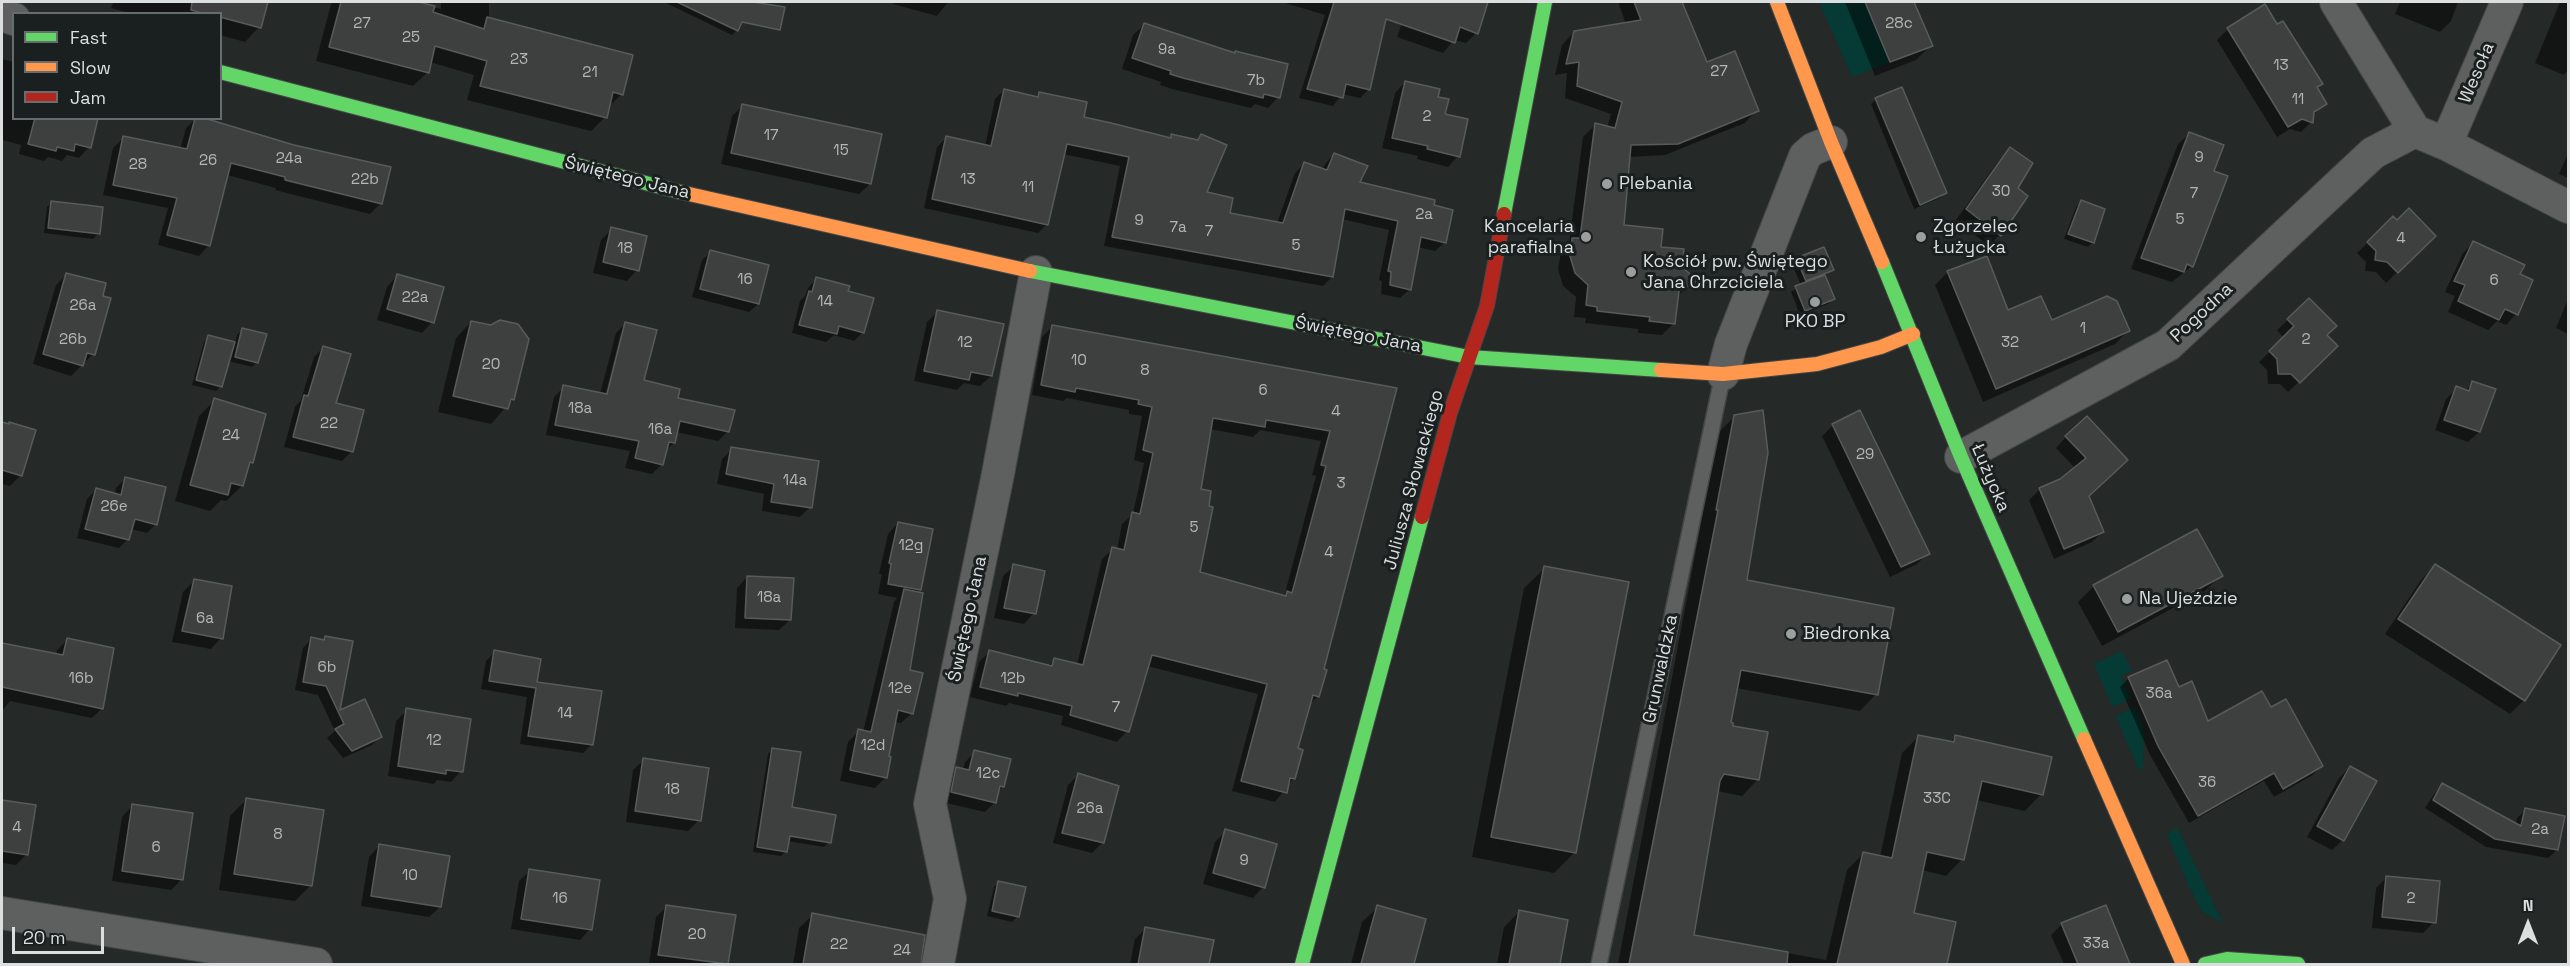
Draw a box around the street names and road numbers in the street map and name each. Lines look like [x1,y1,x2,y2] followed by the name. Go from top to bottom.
[2455,39,2499,107] street label: Wesoła
[562,152,692,204] street label: Świętego Jana
[2166,279,2238,347] street label: Pogodna
[1293,312,1423,358] street label: Świętego Jana
[1379,387,1449,573] street label: Juliusza Słowackiego
[1966,440,2014,516] street label: Łużycka
[944,554,992,684] street label: Świętego Jana
[1639,613,1683,725] street label: Grunwaldzka

